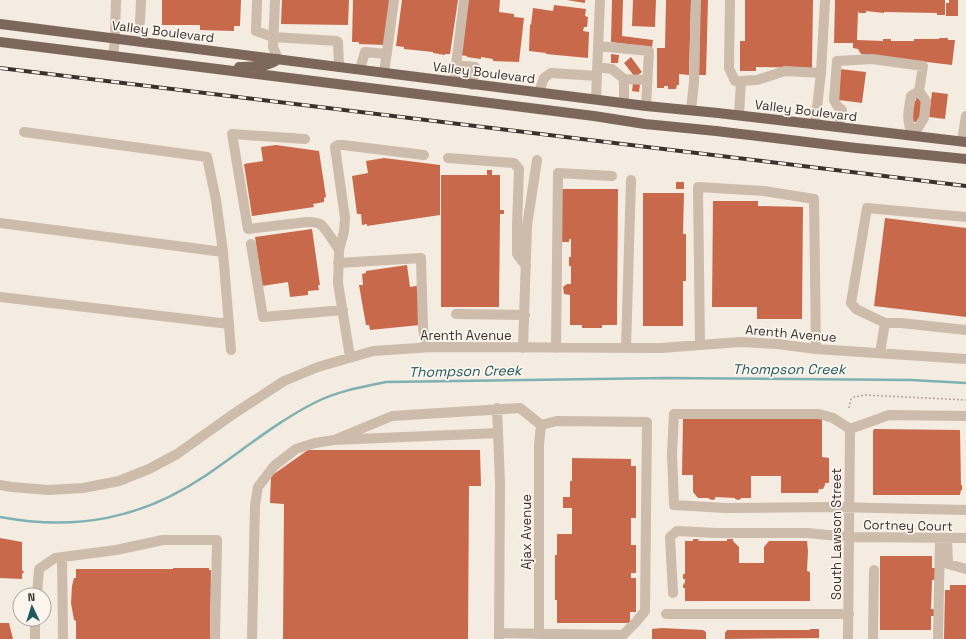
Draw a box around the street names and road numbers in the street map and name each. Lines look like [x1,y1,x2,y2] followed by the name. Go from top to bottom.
[111,17,215,46] street label: Valley Boulevard
[432,58,536,87] street label: Valley Boulevard
[754,96,858,125] street label: Valley Boulevard
[745,321,837,346] street label: Arenth Avenue
[420,327,512,344] street label: Arenth Avenue
[828,468,845,600] street label: South Lawson Street
[518,494,535,570] street label: Ajax Avenue
[863,516,953,535] street label: Cortney Court

